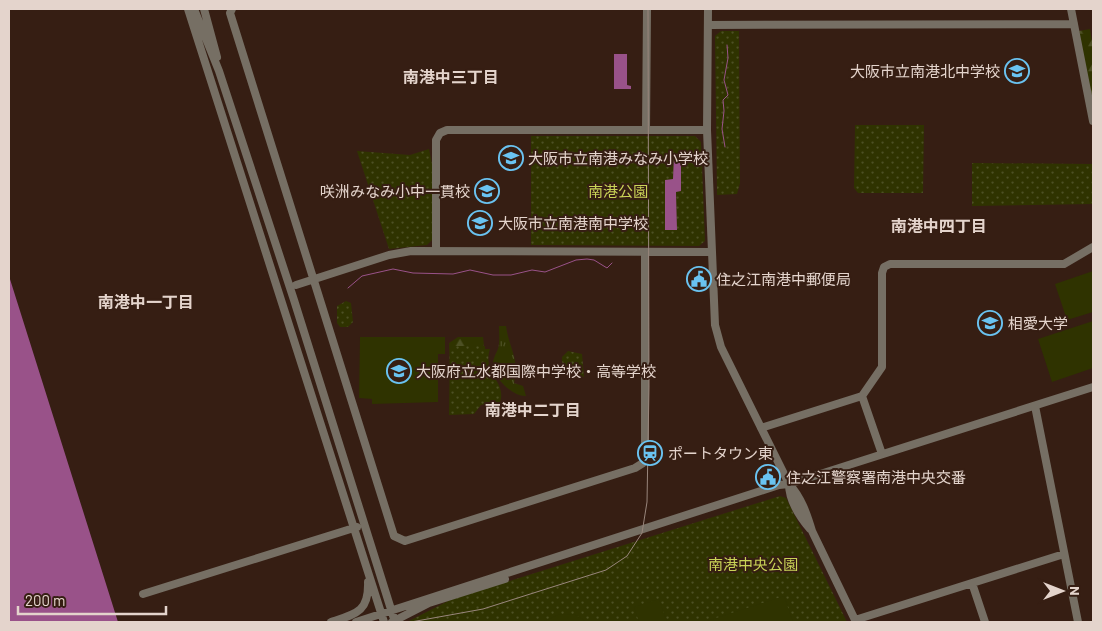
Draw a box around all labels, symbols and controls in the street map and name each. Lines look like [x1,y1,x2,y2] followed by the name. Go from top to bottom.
[1004,58,1030,84] school or university icon: 大阪市立南港北中学校
[850,62,1000,80] place label: 大阪市立南港北中学校
[403,67,499,86] district label: 南港中三丁目
[498,145,524,171] school or university icon: 大阪市立南港みなみ小学校
[528,149,708,167] place label: 大阪市立南港みなみ小学校
[474,178,500,204] school or university icon: 咲洲みなみ小中一貫校
[320,182,470,200] place label: 咲洲みなみ小中一貫校
[588,182,648,200] park label: 南港公園
[467,210,493,236] school or university icon: 大阪市立南港南中学校
[498,214,648,232] place label: 大阪市立南港南中学校
[891,216,987,235] district label: 南港中四丁目
[686,266,712,292] public building icon: 住之江南港中郵便局
[716,270,851,288] place label: 住之江南港中郵便局
[98,292,194,311] district label: 南港中一丁目
[977,310,1003,336] school or university icon: 相愛大学
[1008,314,1068,332] place label: 相愛大学
[386,358,412,384] school or university icon: 大阪府立水都国際中学校・高等学校
[416,362,656,380] place label: 大阪府立水都国際中学校・高等学校
[485,400,581,419] district label: 南港中二丁目
[637,440,663,466] station icon: ポートタウン東
[668,444,773,462] place label: ポートタウン東
[755,464,781,490] public building icon: 住之江警察署南港中央交番
[786,468,966,486] place label: 住之江警察署南港中央交番
[708,555,798,573] park label: 南港中央公園
[1037,566,1087,616] north arrow
[18,584,165,616] scale bar
[1067,586,1084,596] text: N
[25,591,65,609] text: 200 m

